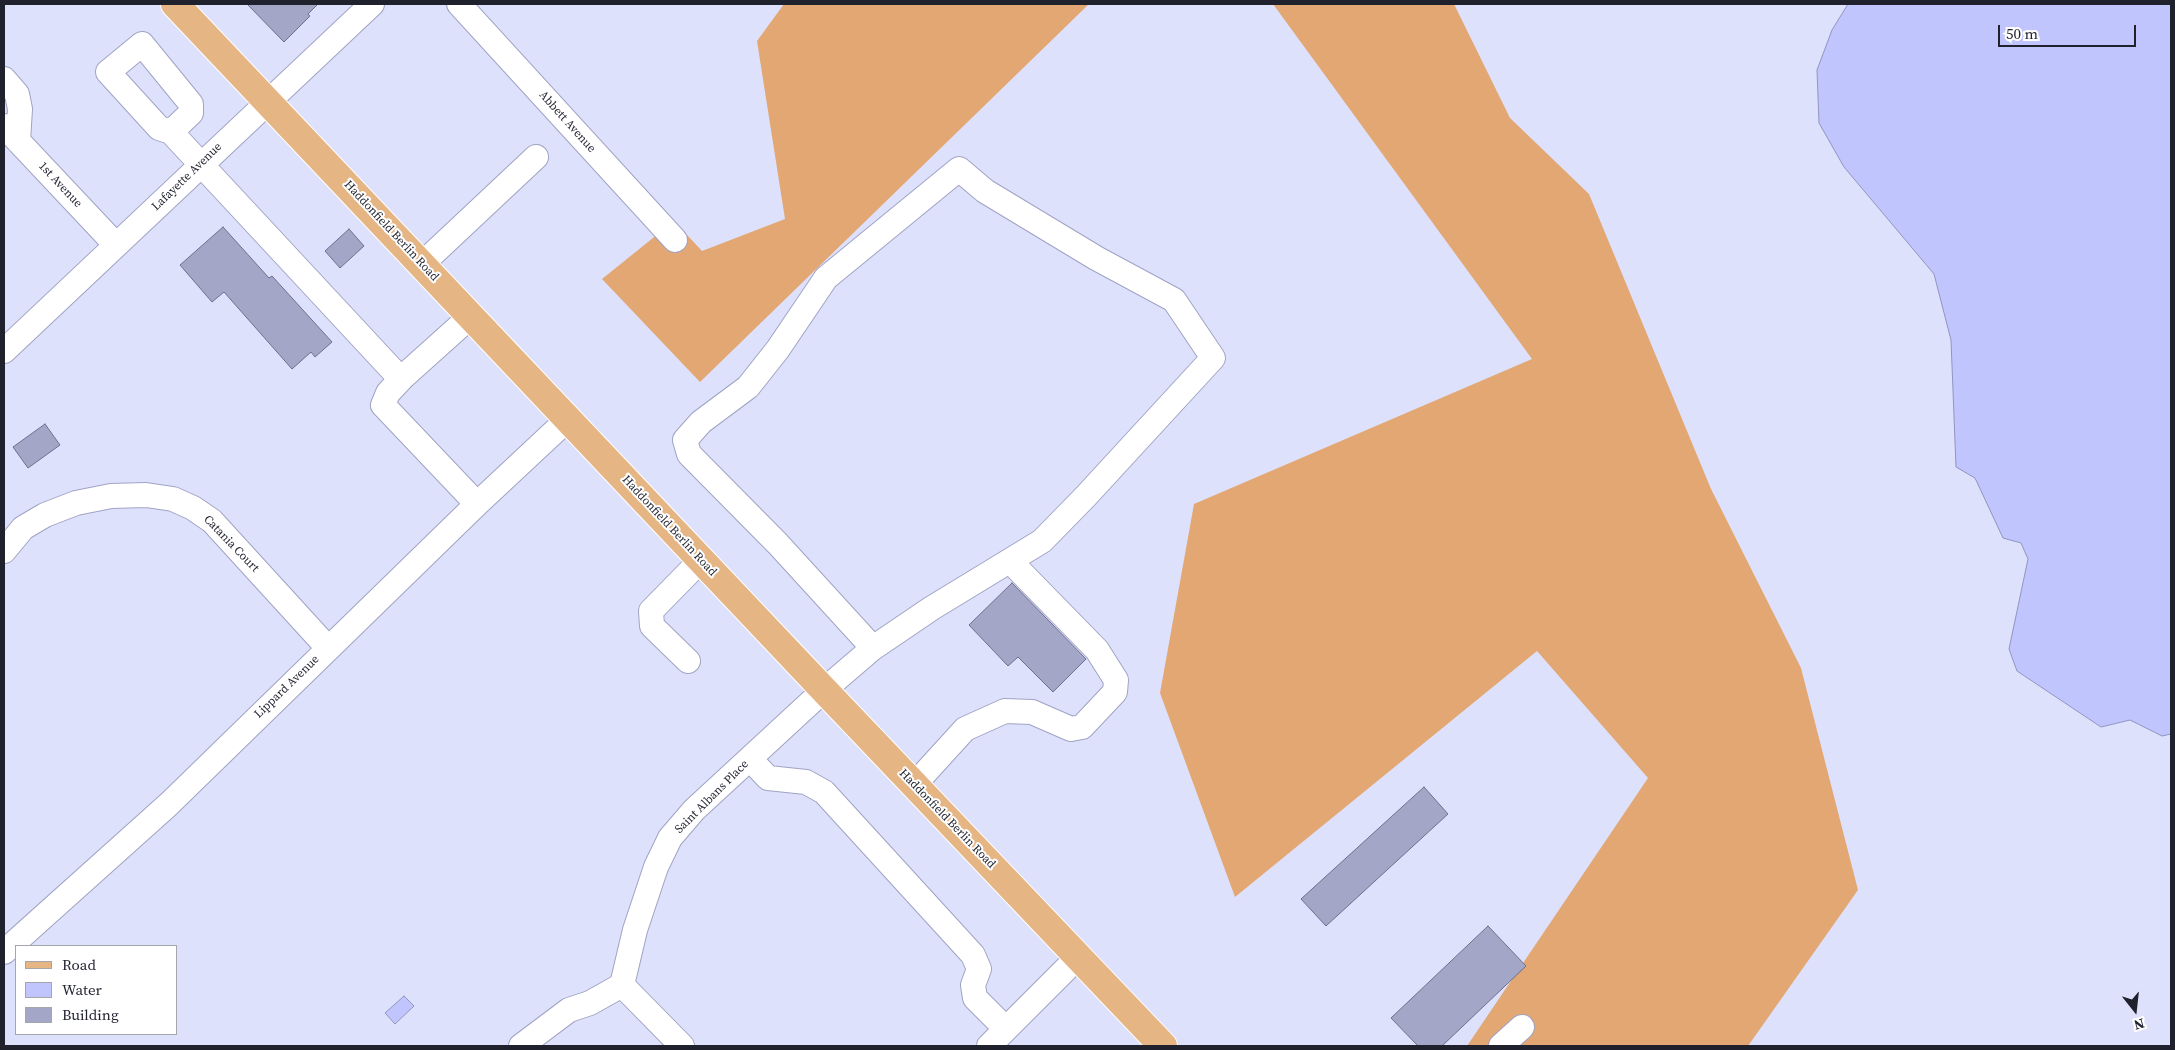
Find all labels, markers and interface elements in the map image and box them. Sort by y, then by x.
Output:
scale bar [2000,15,2138,47]
text: 50 m [2006,23,2038,44]
street label: Abbett Avenue [536,88,598,156]
street label: Lafayette Avenue [149,140,225,214]
street label: 1st Avenue [35,159,85,211]
street label: Haddonfield Berlin Road [341,178,441,284]
street label: Haddonfield Berlin Road [619,473,719,579]
street label: Catania Court [200,513,262,575]
street label: Lippard Avenue [252,652,322,722]
street label: Saint Albans Place [672,757,752,837]
street label: Haddonfield Berlin Road [896,766,998,872]
legend [15,945,178,1035]
text: Road [62,954,96,975]
text: Water [62,979,102,1000]
north arrow [2110,985,2160,1035]
text: Building [62,1004,119,1025]
text: N [2131,1013,2147,1035]

